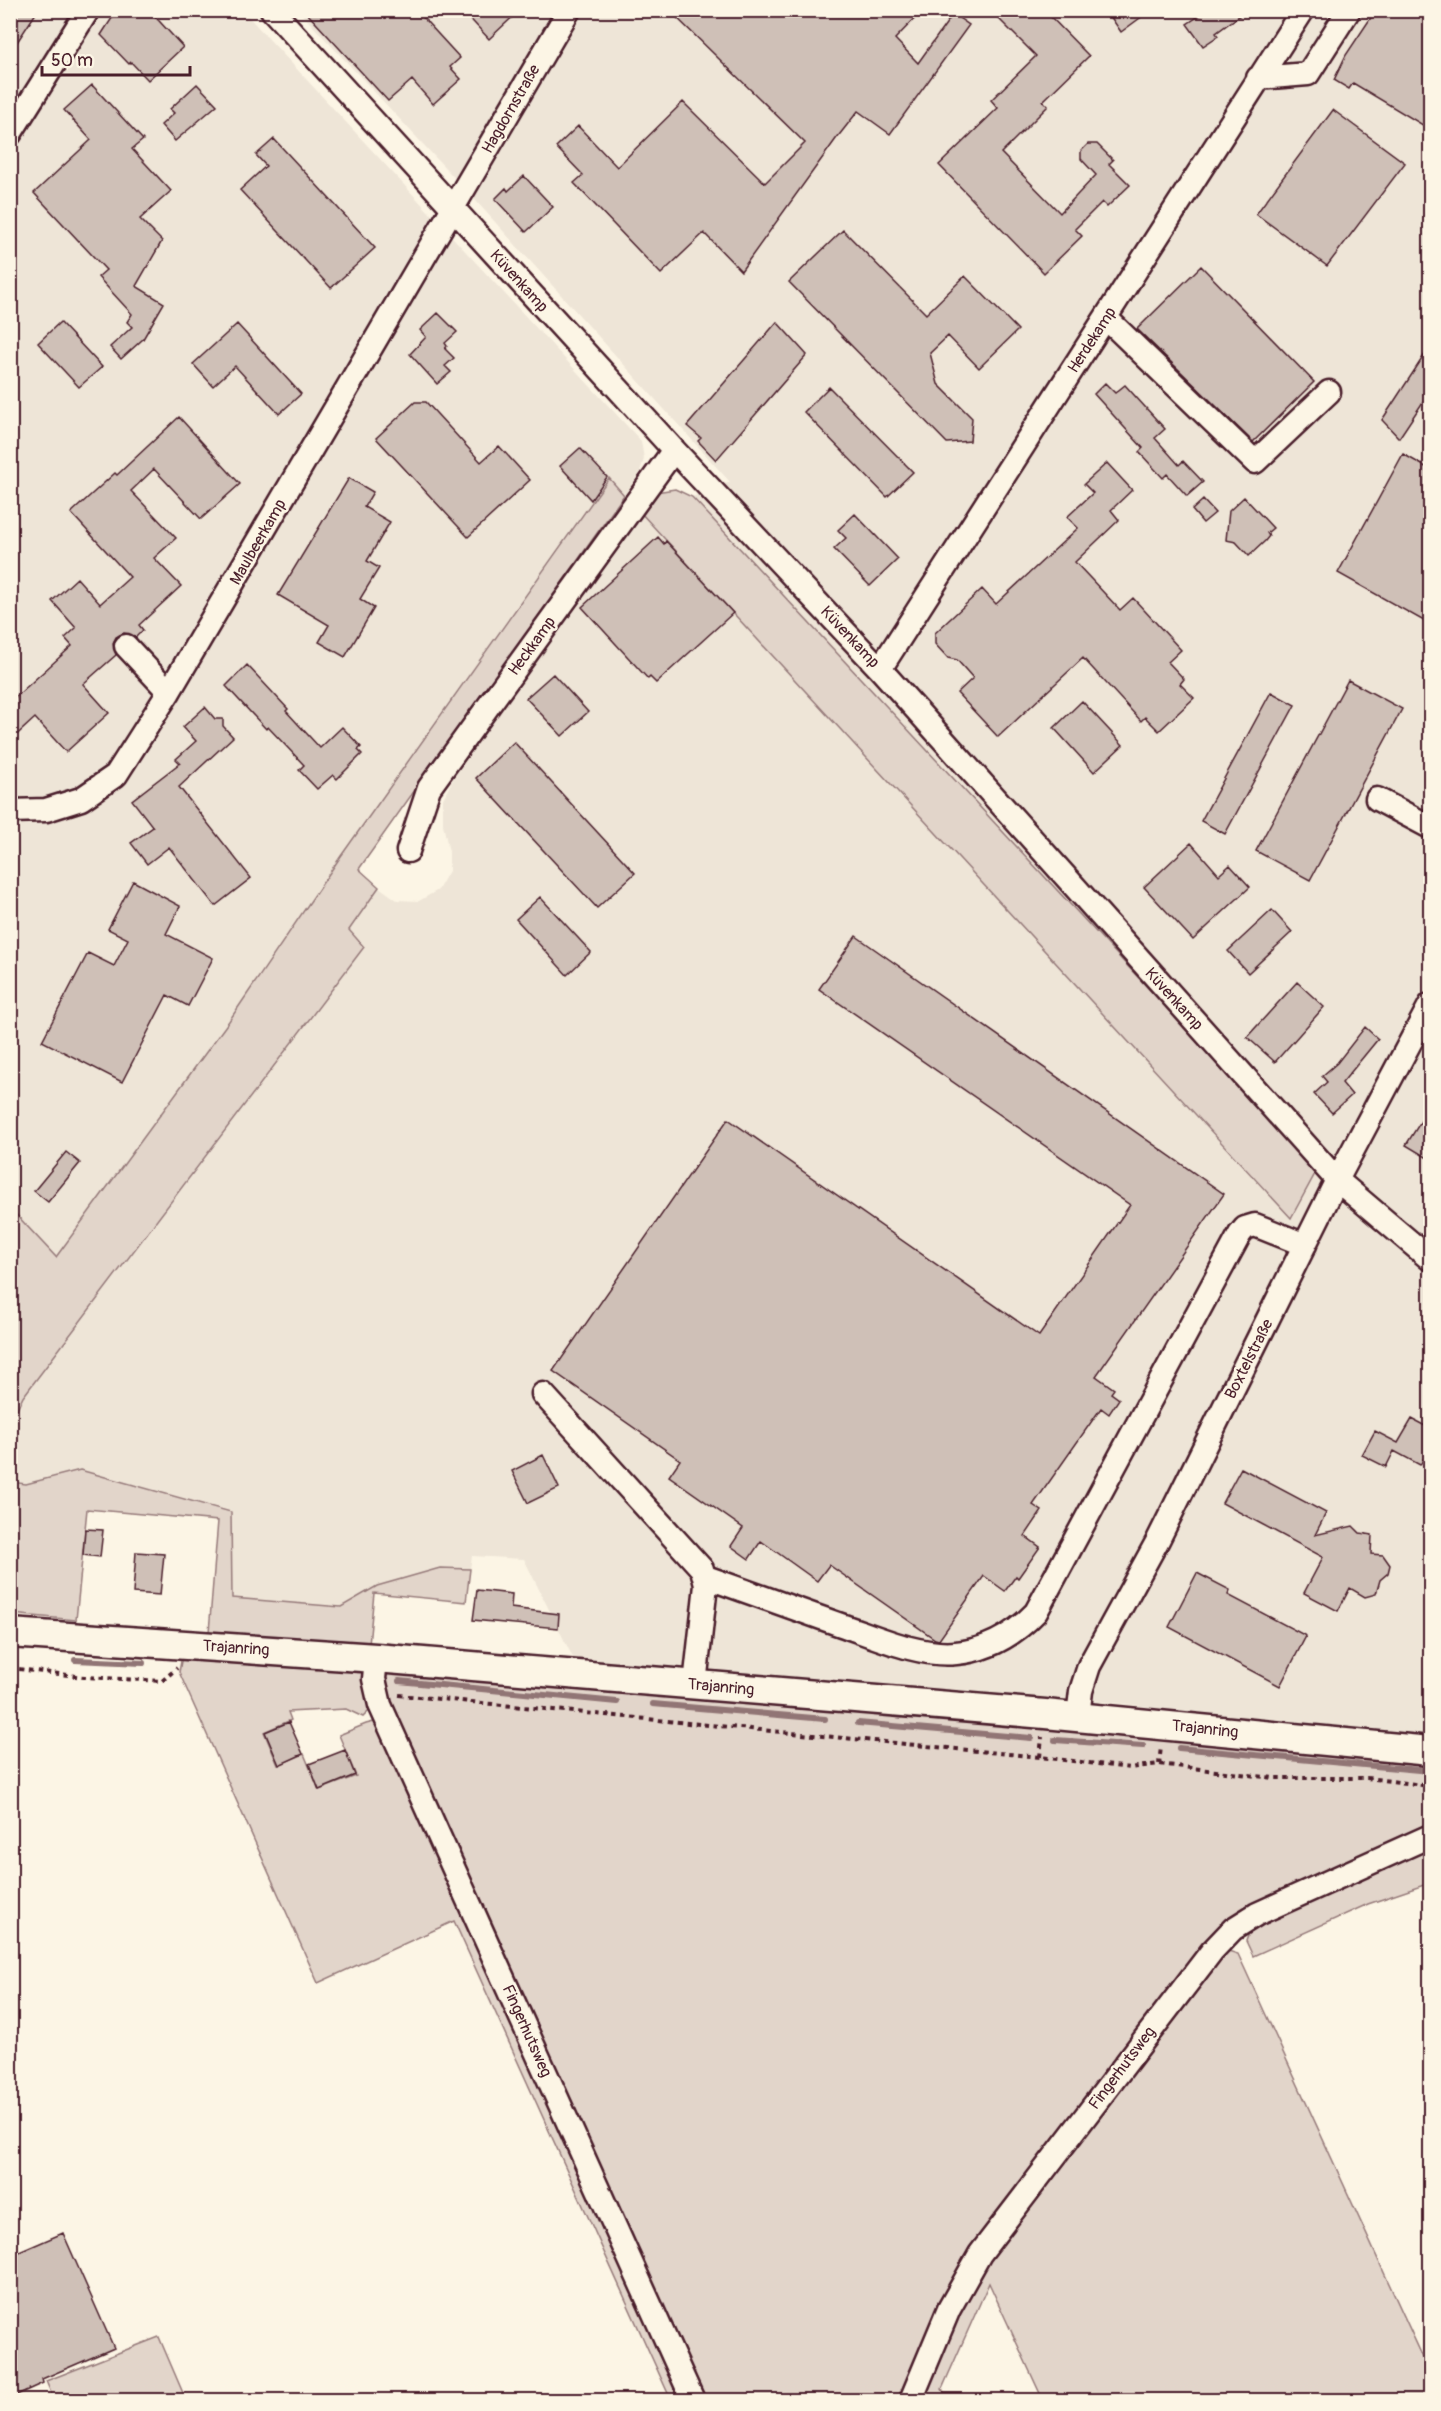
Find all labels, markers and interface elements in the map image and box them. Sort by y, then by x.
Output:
scale bar [42,39,190,77]
text: 50 m [51,49,93,72]
street label: Hagdornstraße [477,61,545,157]
street label: Küvenkamp [486,245,552,317]
street label: Herdekamp [1063,303,1121,377]
street label: Maulbeerkamp [225,496,291,588]
street label: Küvenkamp [816,602,884,672]
street label: Heckkamp [504,613,560,679]
street label: Küvenkamp [1141,963,1207,1035]
street label: Boxtelstraße [1220,1316,1278,1402]
street label: Trajanring [202,1636,270,1660]
street label: Trajanring [687,1674,755,1700]
street label: Trajanring [1171,1716,1239,1742]
street label: Fingerhutsweg [498,1982,556,2080]
street label: Fingerhutsweg [1084,2022,1160,2114]

